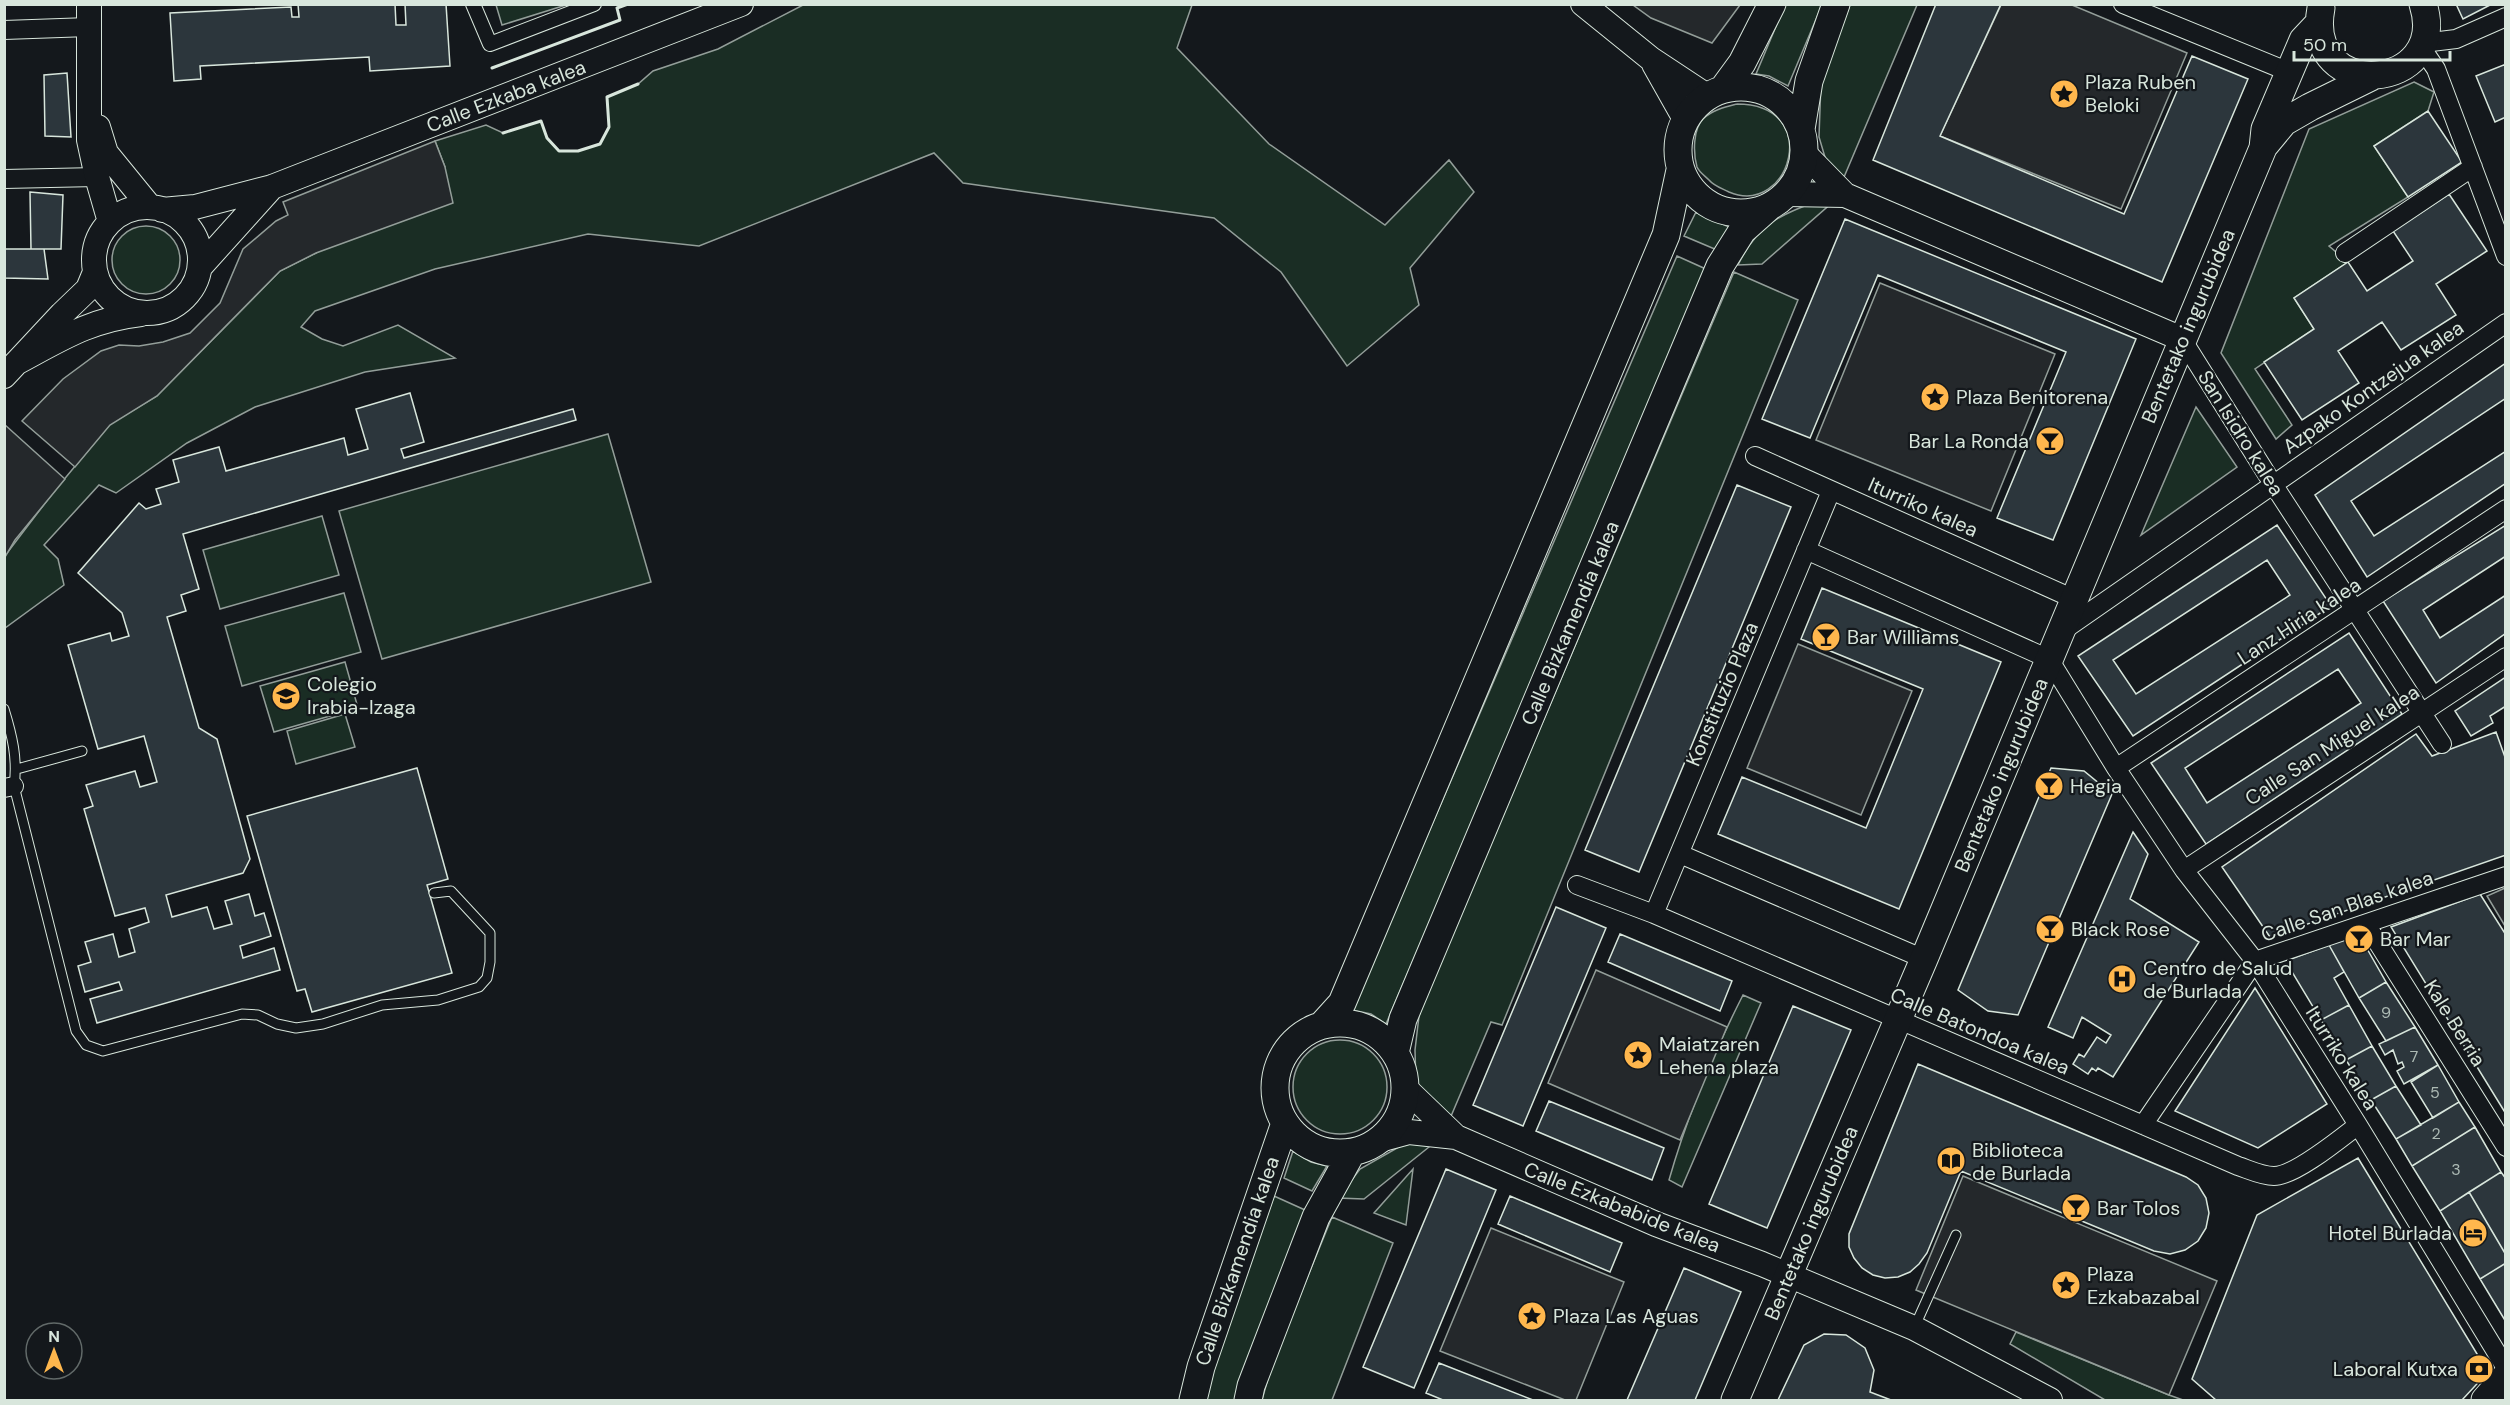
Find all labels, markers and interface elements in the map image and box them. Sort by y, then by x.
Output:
scale bar [2294,24,2450,62]
text: 50 m [2303,33,2347,57]
street label: Calle Ezkaba kalea [423,54,589,138]
place label: Plaza Ruben Beloki [2085,69,2196,118]
place icon: Plaza Ruben Beloki [2048,78,2080,110]
street label: Bentetako ingurubidea [2135,225,2241,427]
street label: Azpako Kontzejua kalea [2277,315,2469,459]
street label: San Isidro kalea [2192,365,2290,501]
place icon: Plaza Benitorena [1919,381,1951,413]
place label: Plaza Benitorena [1956,384,2108,410]
bar icon: Bar La Ronda [2034,425,2066,457]
place label: Bar La Ronda [1909,428,2029,454]
street label: Iturriko kalea [1864,471,1982,543]
street label: Calle Bizkamendia kalea [1515,517,1625,729]
street label: Lanz Hiria kalea [2232,571,2366,671]
street label: Konstituzio Plaza [1680,618,1764,770]
bar icon: Bar Williams [1810,621,1842,653]
place label: Bar Williams [1847,624,1959,650]
place label: Colegio Irabia-Izaga [307,671,416,720]
street label: Bentetako ingurubidea [1948,674,2054,876]
street label: Calle San Miguel kalea [2240,679,2424,811]
school or university icon: Colegio Irabia-Izaga [270,680,302,712]
bar icon: Hegia [2033,770,2065,802]
place label: Hegia [2070,773,2122,799]
street label: Calle San Blas kalea [2257,864,2437,948]
bar icon: Black Rose [2034,913,2066,945]
place label: Black Rose [2071,916,2170,942]
bar icon: Bar Mar [2343,923,2375,955]
place label: Bar Mar [2380,926,2451,952]
place label: Centro de Salud de Burlada [2143,955,2292,1004]
hospital icon: Centro de Salud de Burlada [2106,963,2138,995]
street label: Kale Berria [2418,975,2492,1071]
street label: Calle Batondoa kalea [1886,981,2074,1081]
street label: Iturriko kalea [2300,1001,2384,1115]
house number: 9 [2381,1002,2391,1023]
place label: Maiatzaren Lehena plaza [1659,1031,1779,1080]
place icon: Maiatzaren Lehena plaza [1622,1039,1654,1071]
house number: 7 [2410,1046,2418,1067]
house number: 5 [2430,1082,2440,1103]
street label: Bentetako ingurubidea [1758,1122,1864,1324]
house number: 2 [2431,1123,2441,1144]
place label: Biblioteca de Burlada [1972,1137,2071,1186]
library icon: Biblioteca de Burlada [1935,1145,1967,1177]
street label: Calle Bizkamendia kalea [1189,1153,1285,1369]
street label: Calle Ezkababide kalea [1520,1156,1724,1258]
house number: 3 [2451,1159,2461,1180]
bar icon: Bar Tolos [2060,1192,2092,1224]
place label: Bar Tolos [2097,1195,2180,1221]
hotel icon: Hotel Burlada [2457,1217,2489,1249]
place label: Hotel Burlada [2329,1220,2452,1246]
place label: Plaza Ezkabazabal [2087,1261,2200,1310]
place icon: Plaza Ezkabazabal [2050,1269,2082,1301]
place icon: Plaza Las Aguas [1516,1300,1548,1332]
place label: Plaza Las Aguas [1553,1303,1699,1329]
north arrow [24,1321,84,1381]
text: N [48,1326,60,1347]
bank icon: Laboral Kutxa [2463,1353,2495,1385]
place label: Laboral Kutxa [2333,1356,2458,1382]

